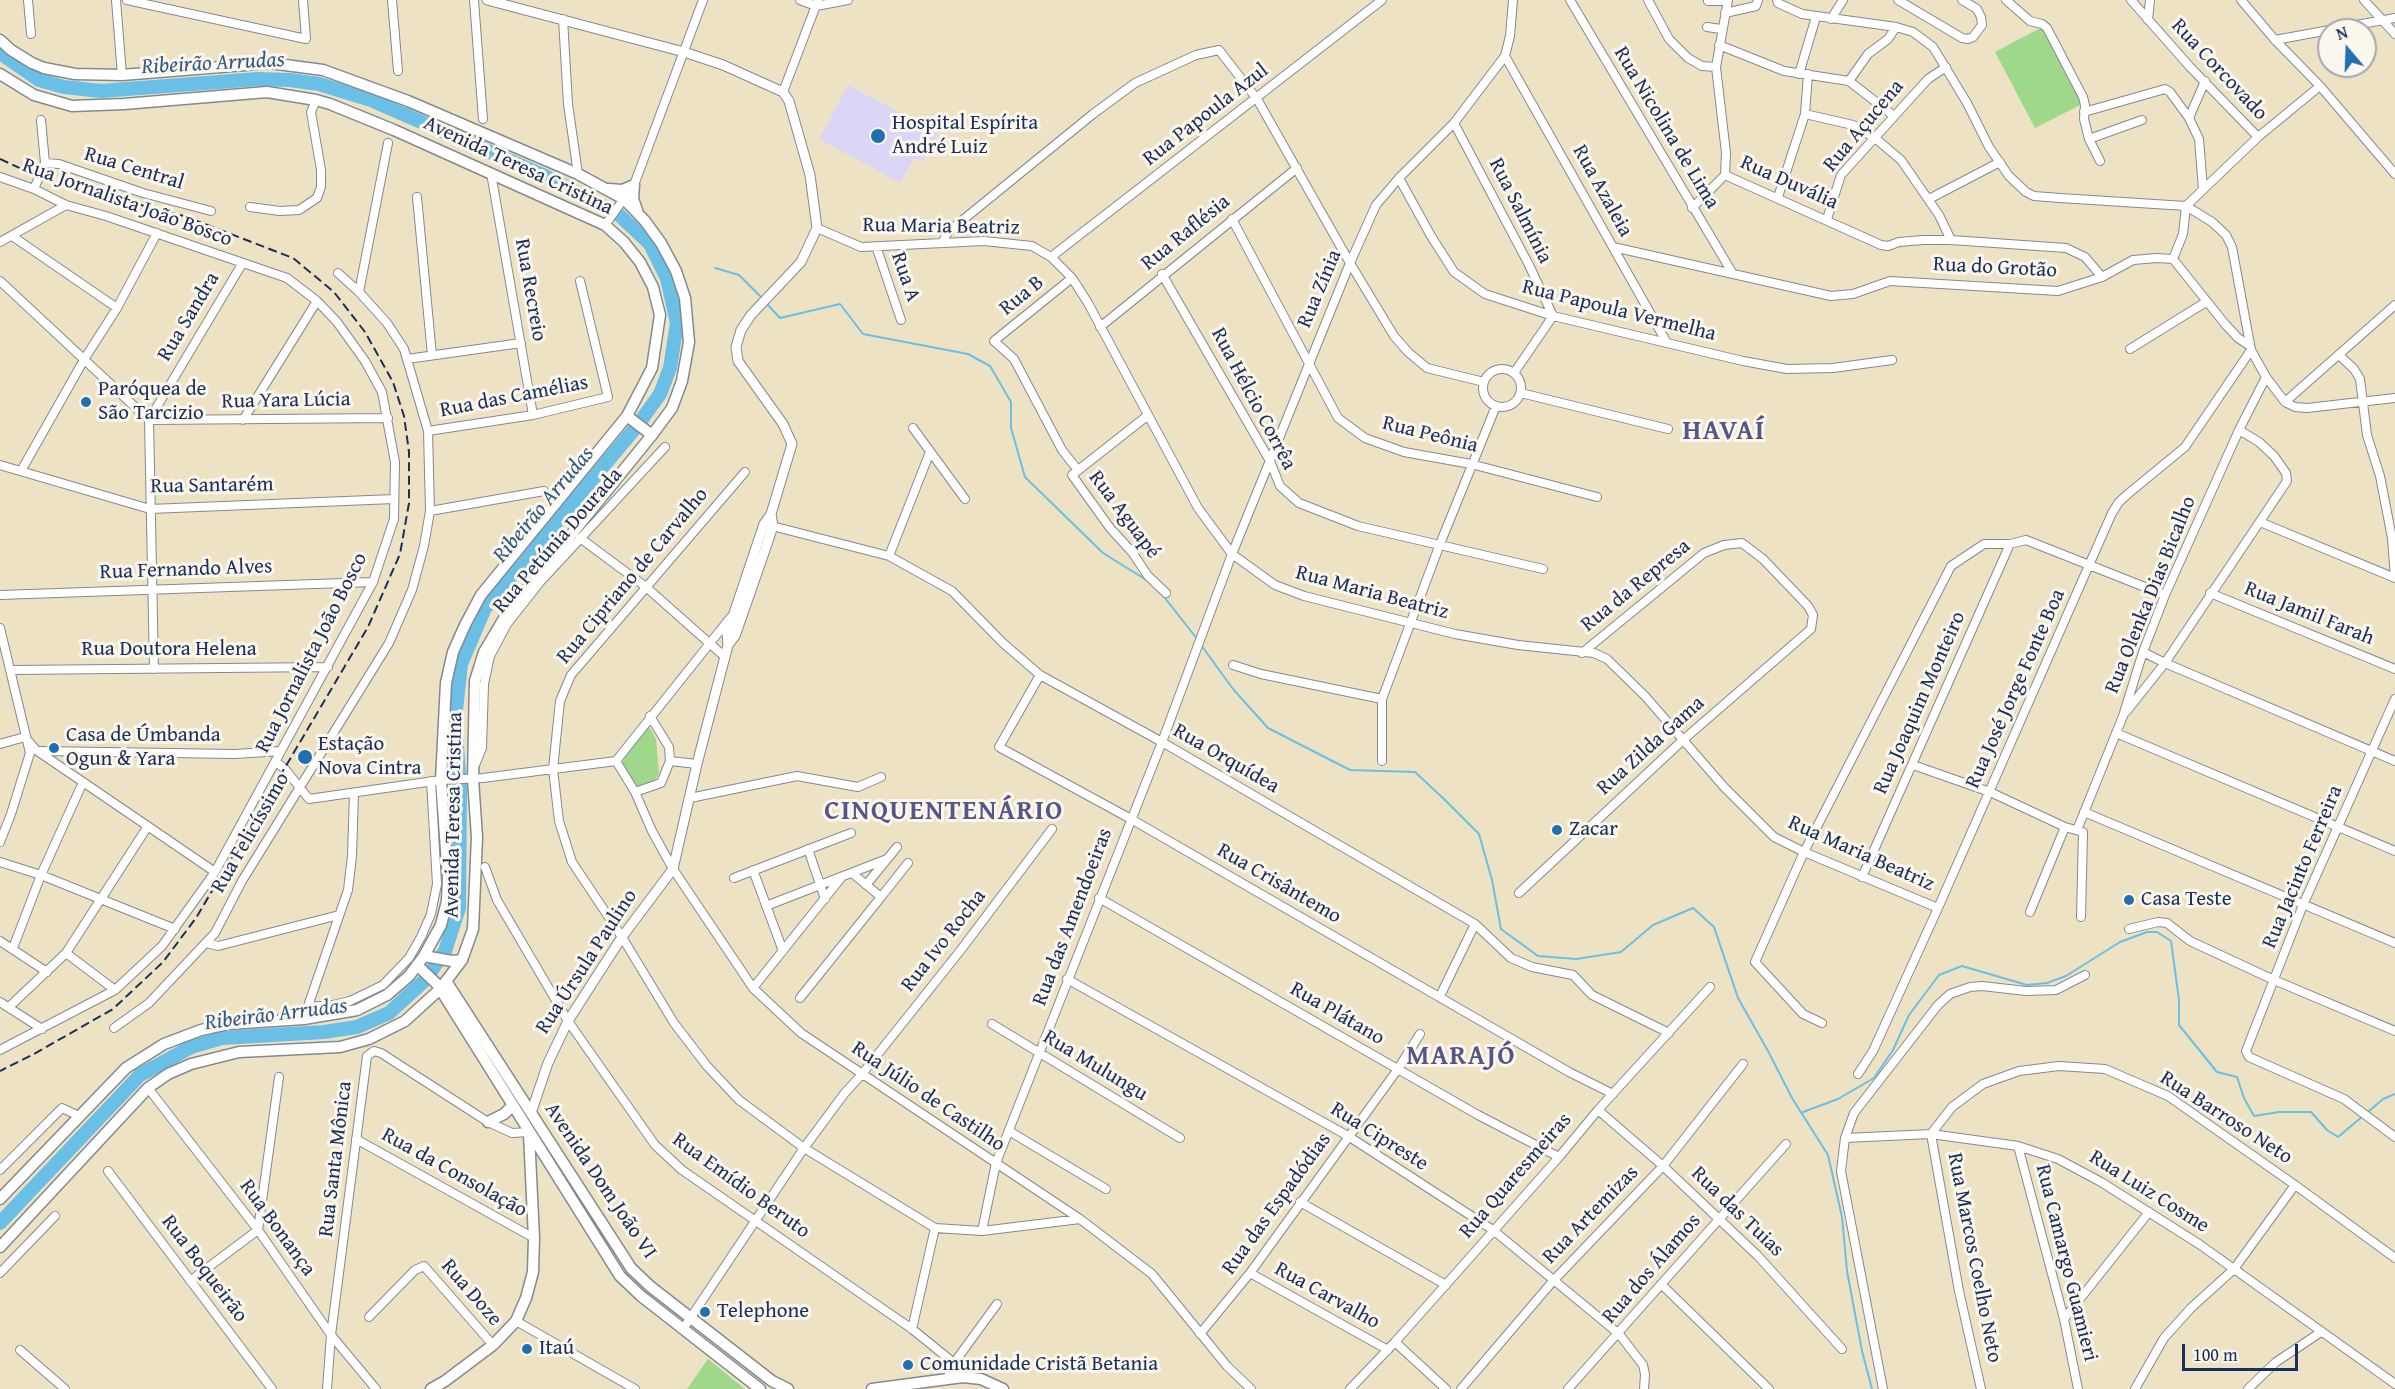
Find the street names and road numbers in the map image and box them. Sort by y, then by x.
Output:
street label: Rua Corcovado [2165,14,2273,126]
street label: Rua Nicolina de Lima [1608,42,1724,214]
street label: Rua Papoula Azul [1138,58,1274,172]
street label: Rua Açucena [1818,75,1910,177]
street label: Avenida Teresa Cristina [419,111,617,221]
street label: Rua Azaleia [1566,141,1638,241]
street label: Rua Central [81,142,187,196]
street label: Rua Duvália [1736,150,1842,216]
street label: Rua Jornalista João Bosco [19,153,235,253]
street label: Rua Salmínia [1483,154,1557,268]
street label: Rua Raflésia [1137,190,1235,276]
street label: Rua Maria Beatriz [862,213,1020,241]
street label: Rua Recreio [509,237,551,343]
street label: Rua Zínia [1292,246,1348,332]
street label: Rua A [885,249,925,305]
street label: Rua do Grotão [1932,252,2058,284]
street label: Rua Sandra [153,268,225,366]
street label: Rua B [995,271,1049,321]
street label: Rua Papoula Vermelha [1520,275,1718,347]
street label: Rua Hélcio Corrêa [1205,324,1301,474]
street label: Rua das Camélias [438,370,590,424]
street label: Rua Yara Lúcia [221,387,351,415]
street label: Rua Peônia [1380,411,1480,459]
street label: Rua Petúnia Dourada [488,463,628,619]
street label: Rua Aguapé [1083,466,1165,564]
street label: Rua Santarém [150,472,274,500]
street label: Rua Cipriano de Carvalho [552,483,714,669]
street label: Rua Olenka Dias Bicalho [2100,493,2202,697]
street label: Rua da Represa [1576,534,1696,638]
street label: Rua Jornalista João Bosco [251,549,373,757]
street label: Rua Fernando Alves [99,554,273,586]
street label: Rua Maria Beatriz [1293,561,1451,625]
street label: Rua Jamil Farah [2240,577,2378,651]
street label: Rua José Jorge Fonte Boa [1961,585,2071,793]
street label: Rua Joaquim Monteiro [1868,608,1972,798]
street label: Rua Doutora Helena [81,637,257,663]
street label: Rua Zilda Gama [1592,691,1710,801]
street label: Avenida Teresa Cristina [440,712,468,918]
street label: Rua Orquídea [1168,718,1284,800]
street label: Rua Felicíssimo [206,768,296,898]
street label: Rua Jacinto Ferreira [2257,782,2349,952]
street label: Rua Maria Beatriz [1784,811,1938,897]
street label: Rua das Amendoeiras [1028,825,1118,1009]
street label: Rua Crisântemo [1212,838,1346,930]
street label: Rua Úrsula Paulino [531,885,643,1039]
street label: Rua Ivo Rocha [896,885,992,997]
street label: Rua Plátano [1285,977,1389,1051]
street label: Rua Mulungu [1038,1025,1152,1107]
street label: Rua Júlio de Castilho [846,1036,1010,1158]
street label: Rua Barroso Neto [2155,1066,2297,1170]
street label: Rua Santa Mônica [314,1080,358,1238]
street label: Rua Cipreste [1325,1097,1433,1177]
street label: Avenida Dom João VI [538,1098,662,1264]
street label: Rua Quaresmeiras [1455,1108,1577,1244]
street label: Rua da Consolação [377,1123,531,1223]
street label: Rua Emídio Beruto [667,1128,815,1244]
street label: Rua das Espadódias [1217,1128,1337,1280]
street label: Rua Luiz Cosme [2084,1145,2214,1239]
street label: Rua Marcos Coelho Neto [1941,1151,2007,1365]
street label: Rua Artemizas [1538,1161,1644,1269]
street label: Rua das Tuias [1685,1161,1789,1263]
street label: Rua Camargo Guamieri [2029,1162,2103,1364]
street label: Rua Bonança [233,1175,321,1281]
street label: Rua dos Álamos [1597,1209,1707,1329]
street label: Rua Boqueirão [155,1210,253,1328]
street label: Rua Doze [435,1254,507,1332]
street label: Rua Carvalho [1270,1257,1384,1335]

